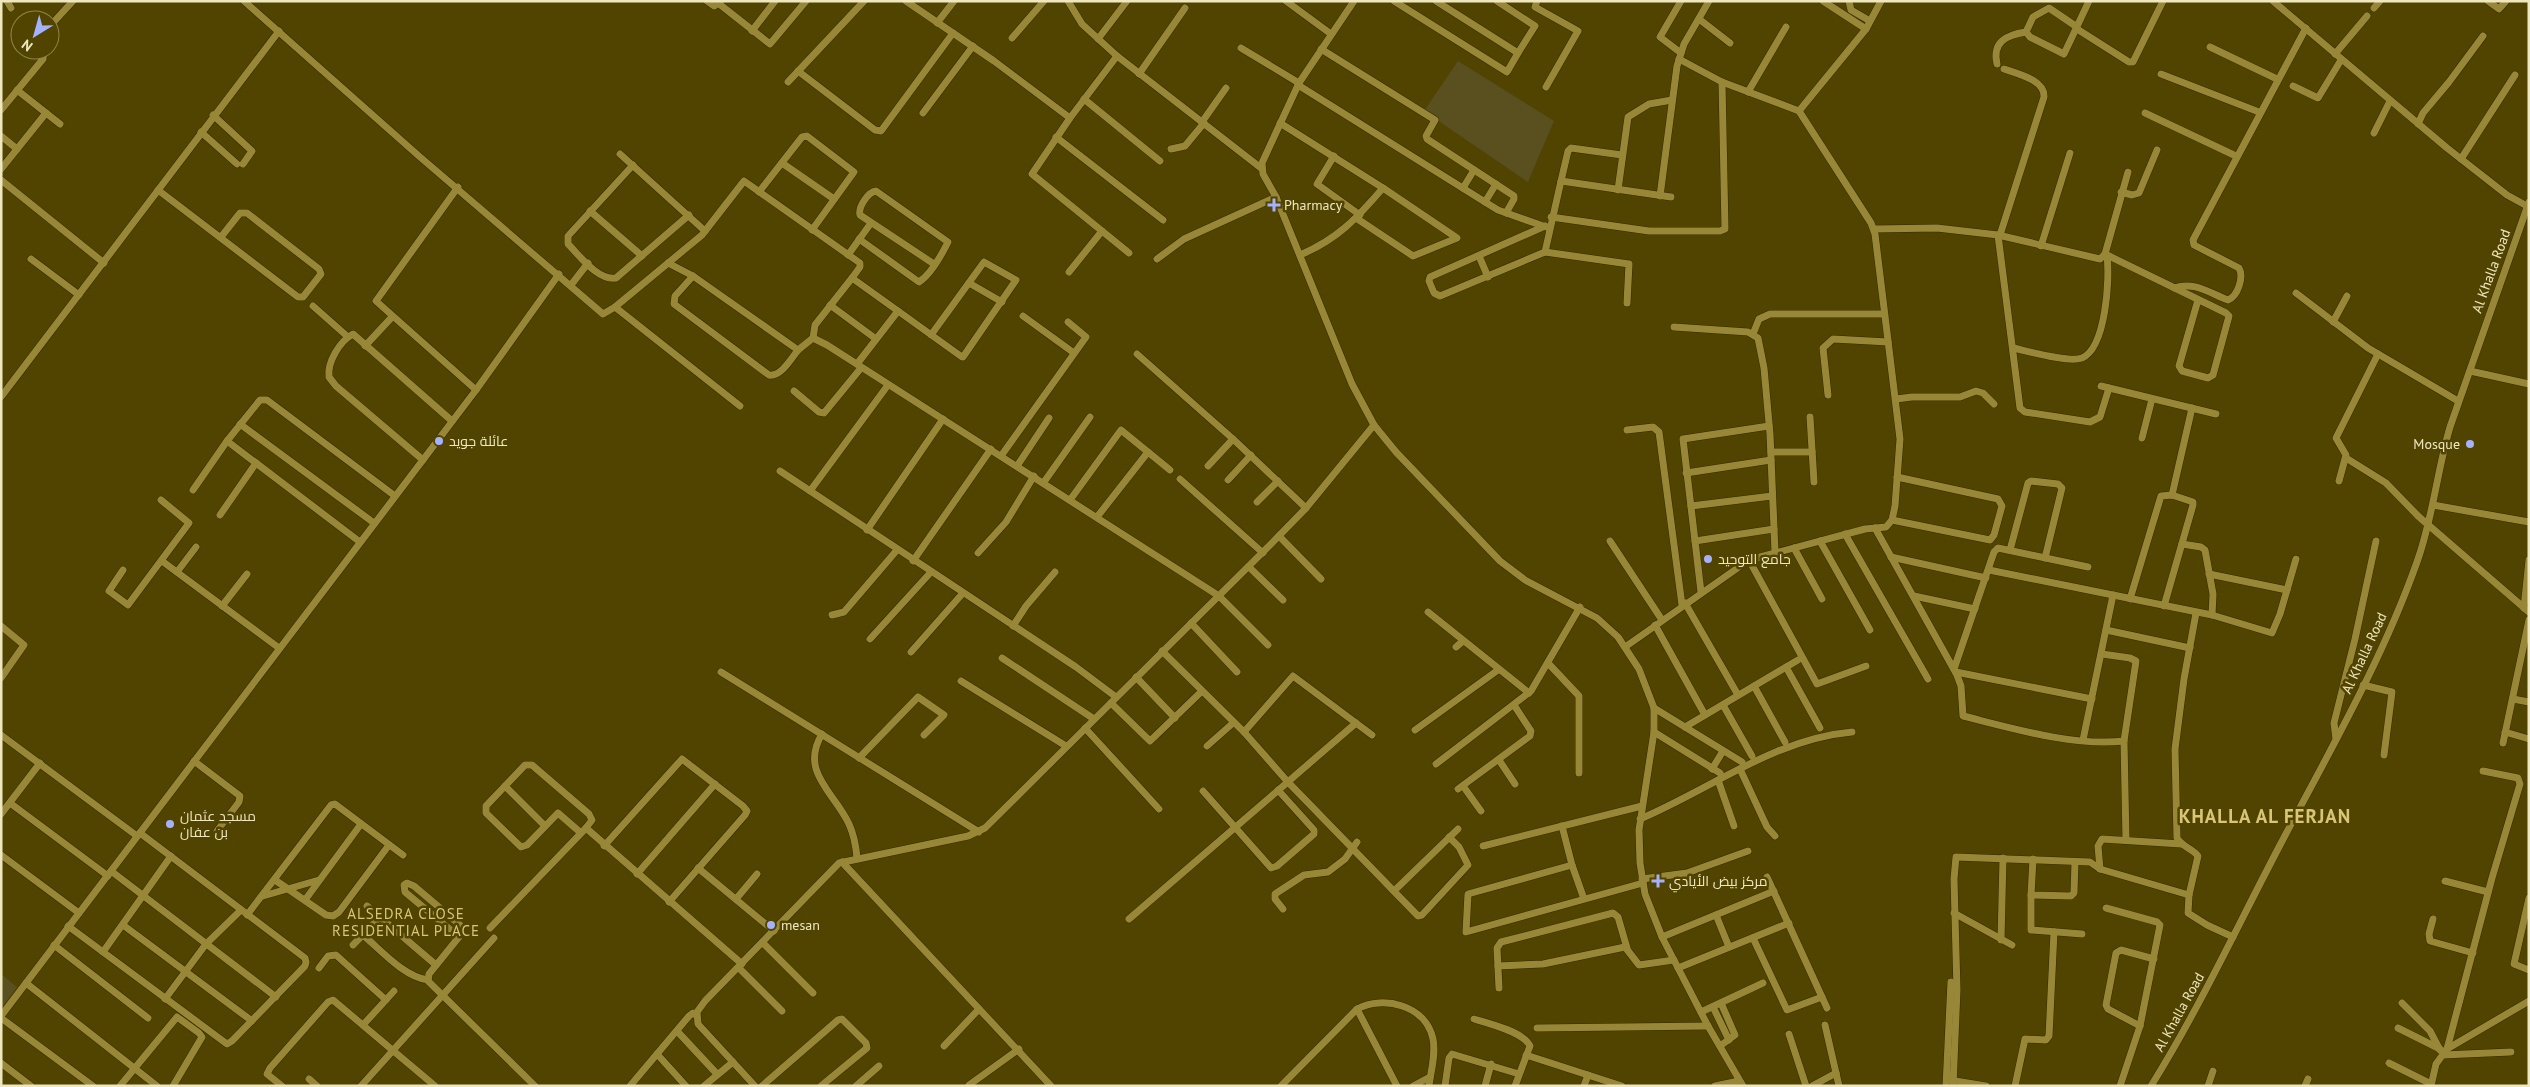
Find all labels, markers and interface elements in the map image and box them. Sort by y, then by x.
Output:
north arrow [10,10,60,60]
text: N [18,35,36,55]
place label: Pharmacy [1284,196,1343,214]
marker: Pharmacy [1268,199,1280,211]
street label: Al Khalla Road [2468,227,2514,315]
place label: عائلة جويد [449,432,508,450]
marker: عائلة جويد [433,435,445,447]
place label: Mosque [2413,435,2460,453]
marker: Mosque [2464,438,2476,450]
place label: جامع التوحيد [1718,550,1791,568]
marker: جامع التوحيد [1702,553,1714,565]
street label: Al Khalla Road [2337,609,2391,697]
district label: KHALLA AL FERJAN [2179,804,2351,828]
place label: مسجد عثمان بن عفان [180,807,256,841]
marker: مسجد عثمان بن عفان [164,818,176,830]
place label: مركز بيض الأيادي [1669,872,1768,893]
marker: مركز بيض الأيادي [1651,874,1665,888]
district label: ALSEDRA CLOSE RESIDENTIAL PLACE [332,904,480,940]
place label: mesan [781,916,820,934]
marker: mesan [765,919,777,931]
street label: Al Khalla Road [2150,969,2208,1055]

